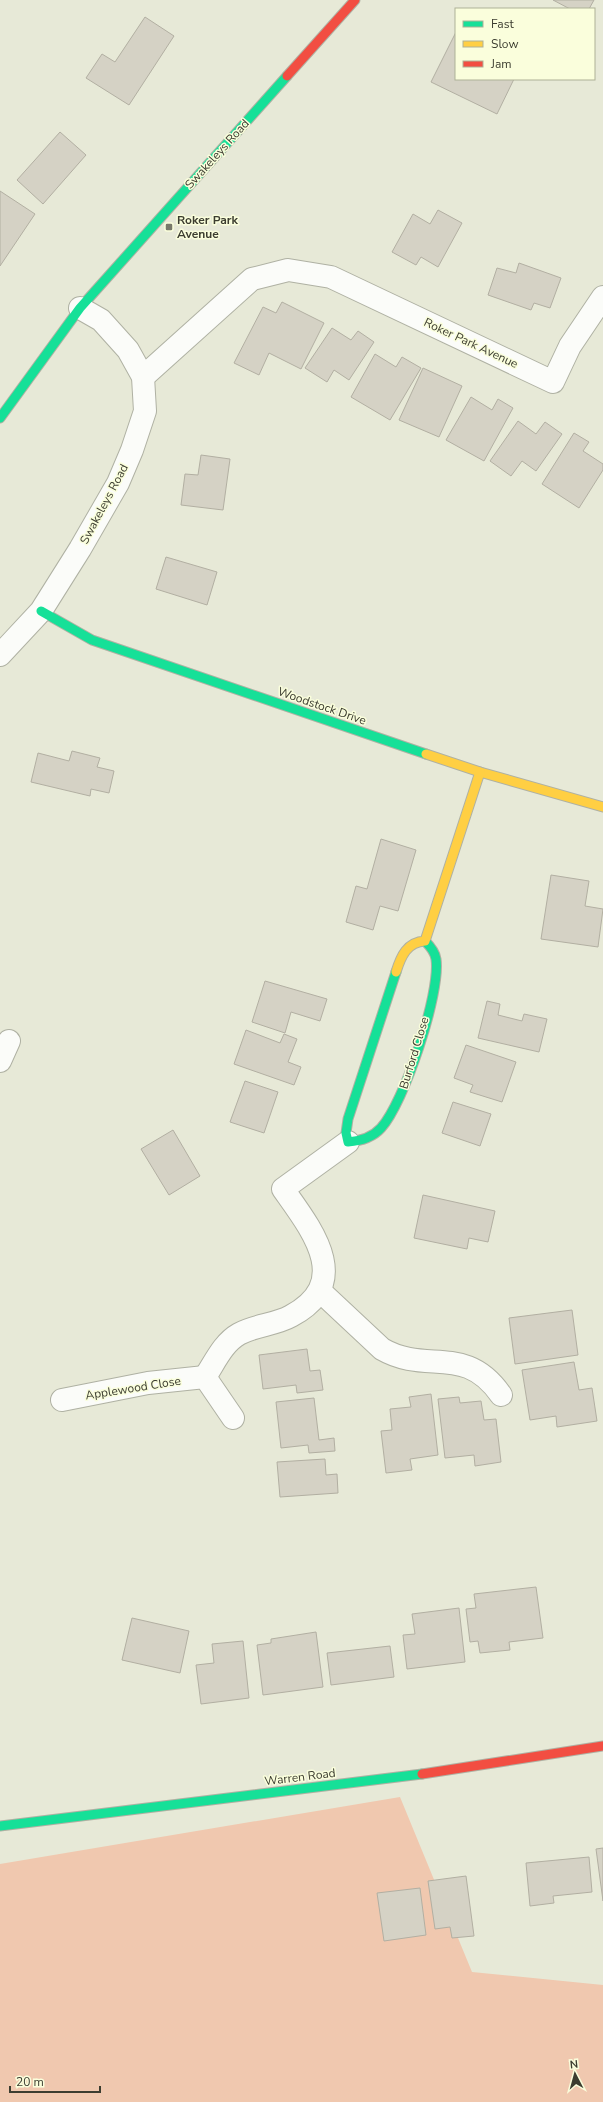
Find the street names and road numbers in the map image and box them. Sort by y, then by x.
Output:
street label: Swakeleys Road [181,116,253,192]
street label: Roker Park Avenue [421,314,521,372]
street label: Swakeleys Road [76,461,132,547]
street label: Woodstock Drive [276,683,368,729]
street label: Burford Close [395,1015,433,1091]
street label: Applewood Close [84,1373,182,1403]
street label: Warren Road [263,1765,337,1789]

